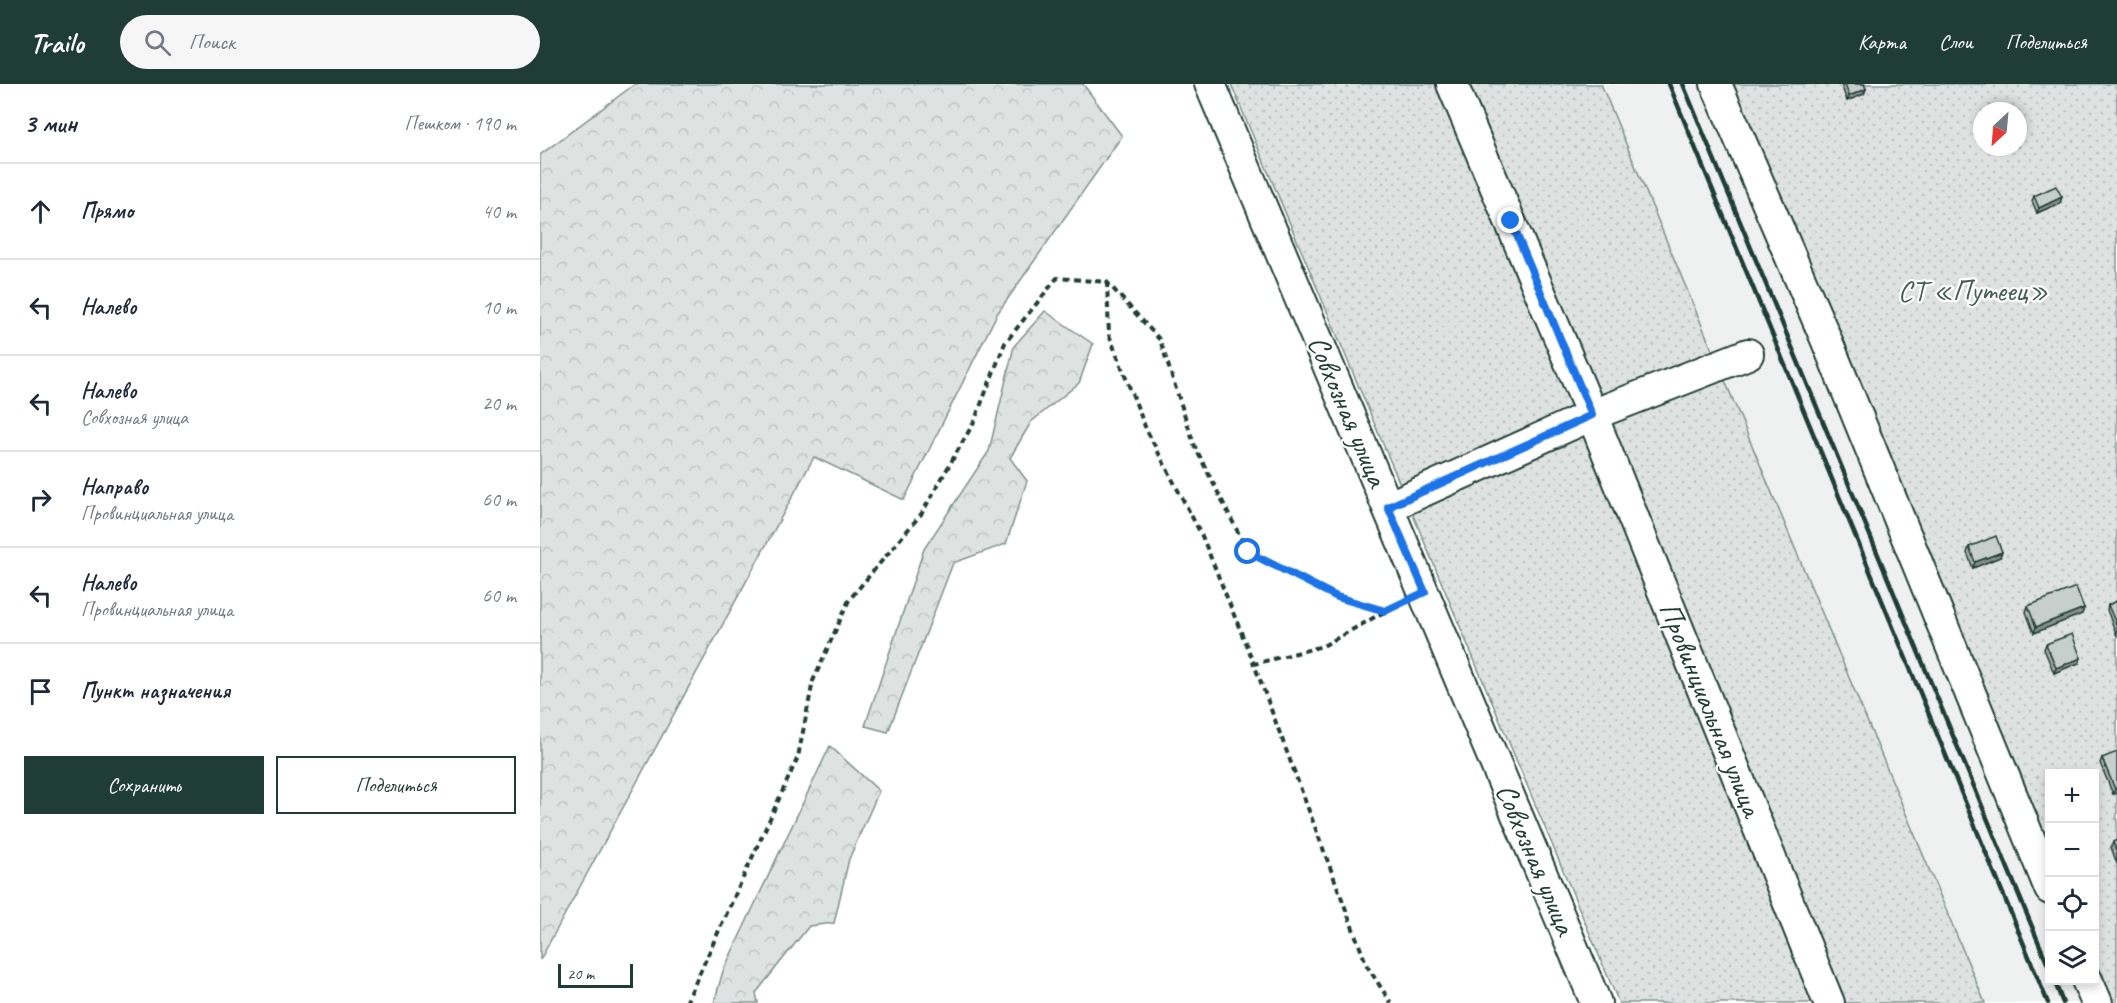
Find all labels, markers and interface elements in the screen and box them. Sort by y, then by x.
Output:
search box [120,15,540,69]
text: Trailo [30,25,84,60]
icon: search [141,26,174,59]
text: Поиск [189,28,235,56]
text: Карта [1858,29,1906,55]
text: Слои [1939,29,1973,55]
text: Поделиться [2006,29,2087,55]
north arrow [1973,102,2027,156]
text: 3 мин [24,107,77,140]
text: Пешком · 190 m [404,111,516,136]
icon: ahead [24,195,57,228]
text: Прямо [81,197,133,225]
text: 40 m [482,199,516,224]
route end [1497,207,1523,233]
park label: СТ «Путеец» [1898,271,2048,309]
icon: left [24,291,57,324]
text: Налево [81,293,137,321]
text: 10 m [482,295,516,320]
street label: Совхозная улица [1299,330,1398,494]
text: Налево [81,377,137,405]
icon: left [24,387,57,420]
text: 20 m [482,391,516,416]
text: Совхозная улица [81,405,188,430]
text: Направо [81,473,148,501]
icon: right [24,483,57,516]
text: 60 m [482,487,516,512]
text: Провинциальная улица [81,501,233,526]
route start [1234,538,1260,564]
text: Налево [81,569,137,597]
icon: left [24,579,57,612]
text: 60 m [482,583,516,608]
street label: Провинциальная улица [1651,596,1772,824]
text: Провинциальная улица [81,597,233,622]
icon: arrive [24,675,57,708]
text: Пункт назначения [81,677,230,705]
button: Сохранить [24,756,264,814]
button: Поделиться [276,756,516,814]
map controls [2045,769,2099,985]
button: + [2045,769,2099,823]
street label: Совхозная улица [1487,778,1586,942]
button: − [2045,823,2099,877]
button: locate [2045,877,2099,931]
button: layers [2045,931,2099,985]
scale bar [558,961,633,988]
text: 20 m [567,964,594,984]

